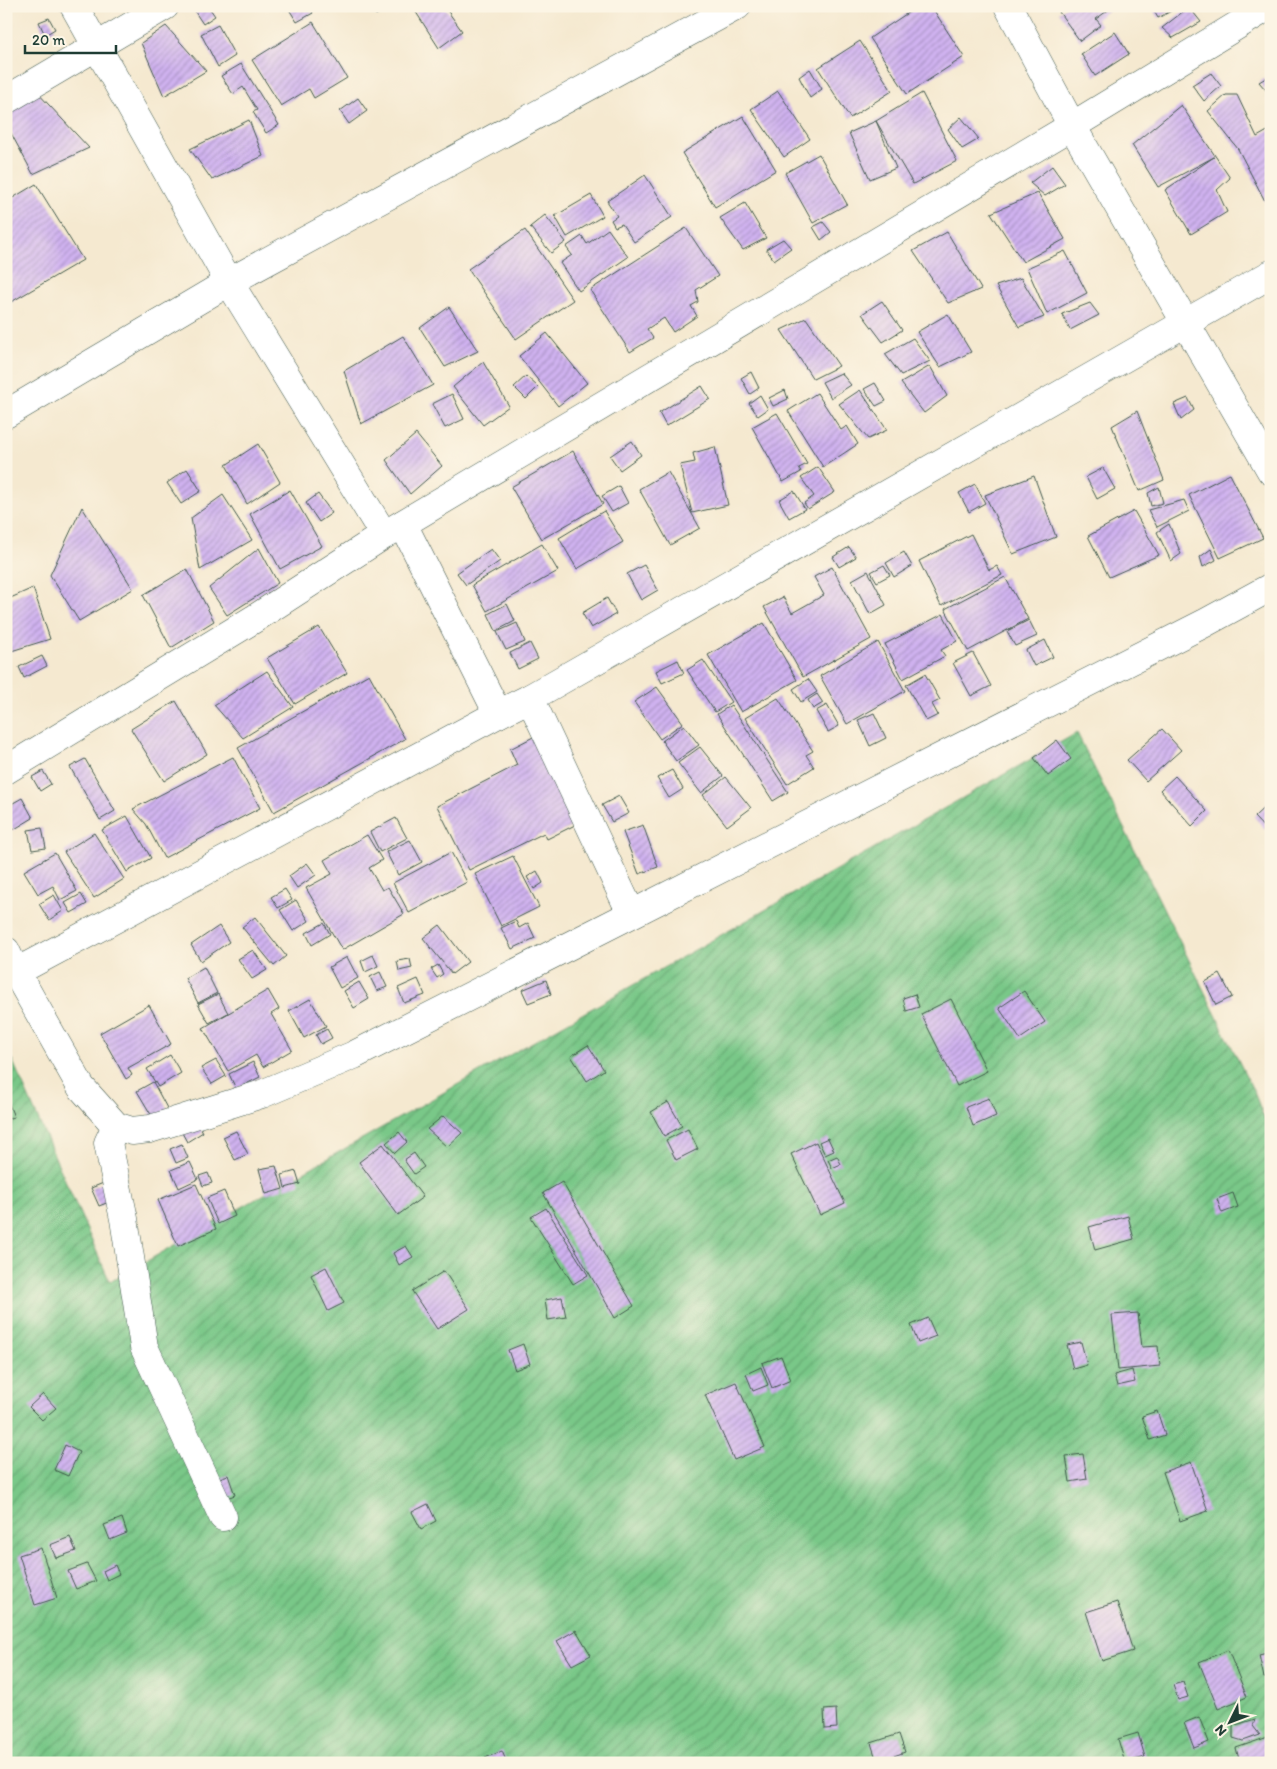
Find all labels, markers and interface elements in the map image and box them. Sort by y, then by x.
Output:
scale bar [25,22,116,54]
text: 20 m [32,31,66,49]
north arrow [1204,1696,1254,1746]
text: N [1211,1721,1230,1740]

